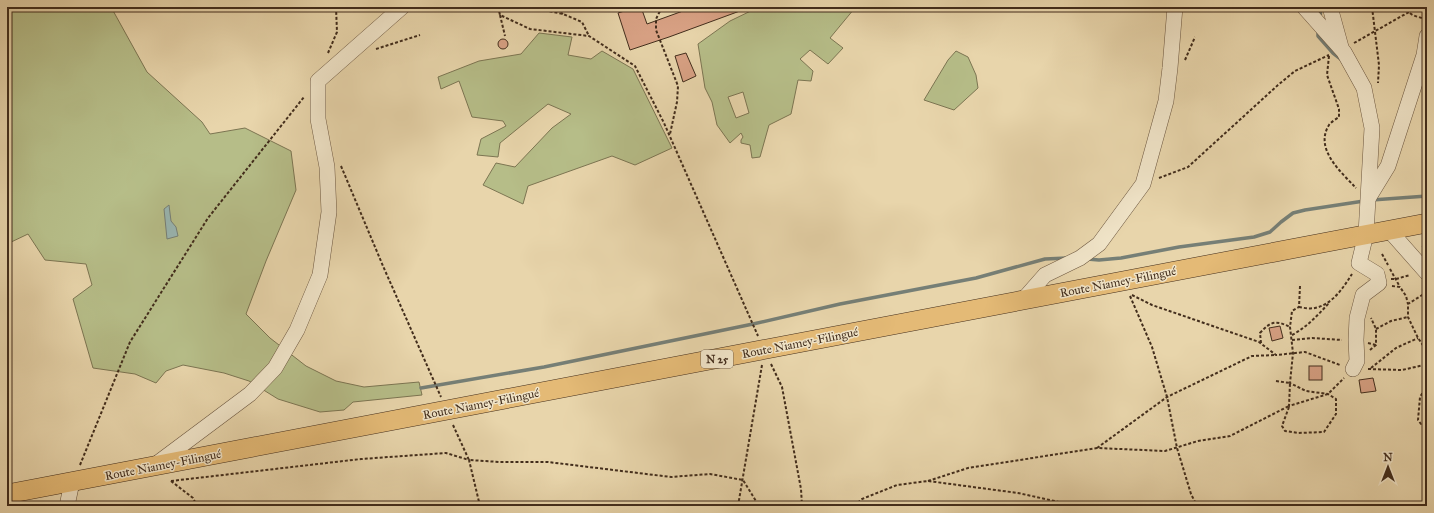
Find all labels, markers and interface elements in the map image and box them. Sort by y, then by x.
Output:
street label: Route Niamey-Filingué [1059,264,1177,301]
street label: Route Niamey-Filingué [741,325,859,362]
road number: N 25 [701,350,733,368]
street label: Route Niamey-Filingué [422,386,540,423]
street label: Route Niamey-Filingué [104,447,222,484]
north arrow [1368,447,1408,487]
text: N [1383,451,1393,464]

